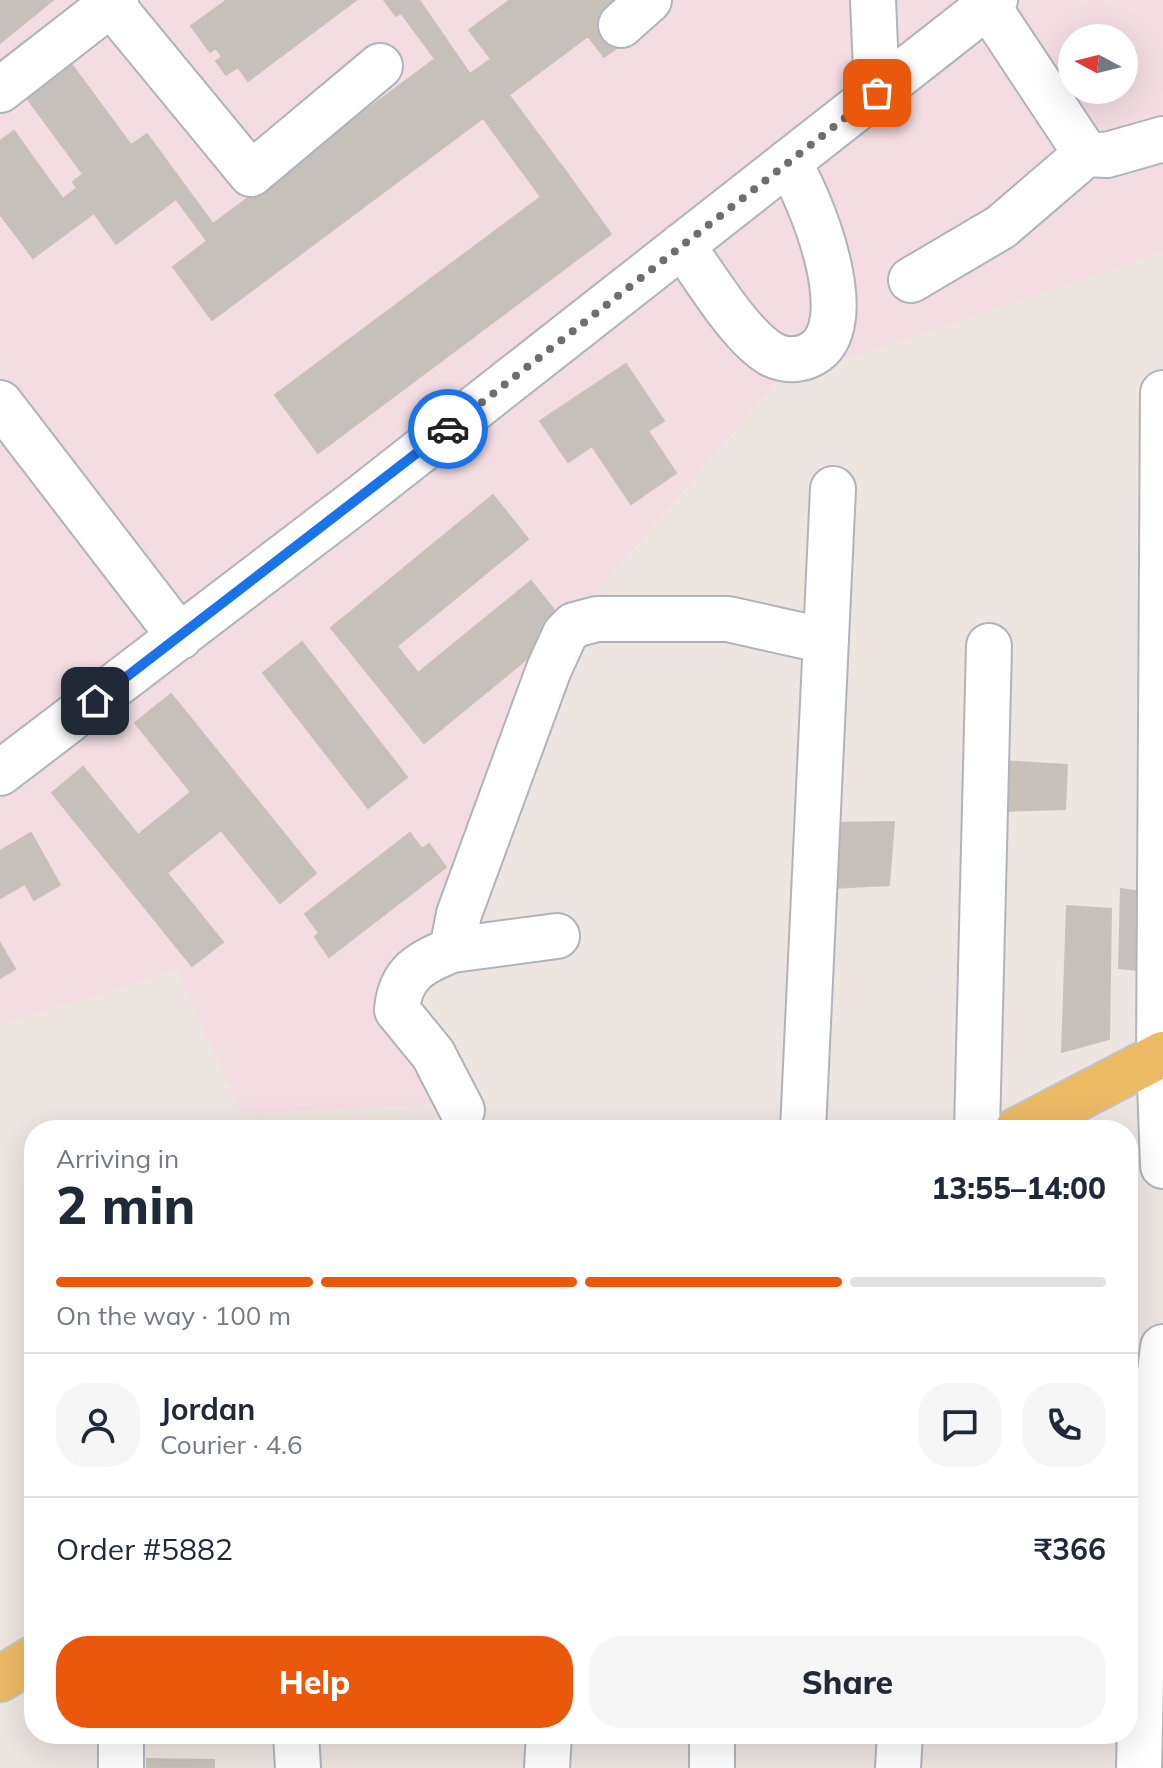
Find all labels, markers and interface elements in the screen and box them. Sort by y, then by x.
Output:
north arrow [1058,24,1138,104]
map controls [1058,24,1138,104]
pin [843,59,911,127]
icon: bag [855,71,899,115]
courier [408,389,488,469]
icon: car [426,407,470,451]
pin [61,667,129,735]
icon: home [73,679,117,723]
text: Arriving in [56,1142,179,1175]
text: 13:55–14:00 [931,1169,1106,1207]
text: 2 min [56,1172,195,1237]
text: On the way · 100 m [56,1299,291,1332]
button: person [56,1383,140,1467]
button: chat [918,1383,1002,1467]
button: phone [1022,1383,1106,1467]
text: Jordan [160,1390,255,1428]
text: Courier · 4.6 [160,1428,303,1461]
text: Order #5882 [56,1530,233,1568]
text: ₹366 [1034,1530,1106,1568]
button: Help [56,1636,573,1728]
button: Share [589,1636,1106,1728]

